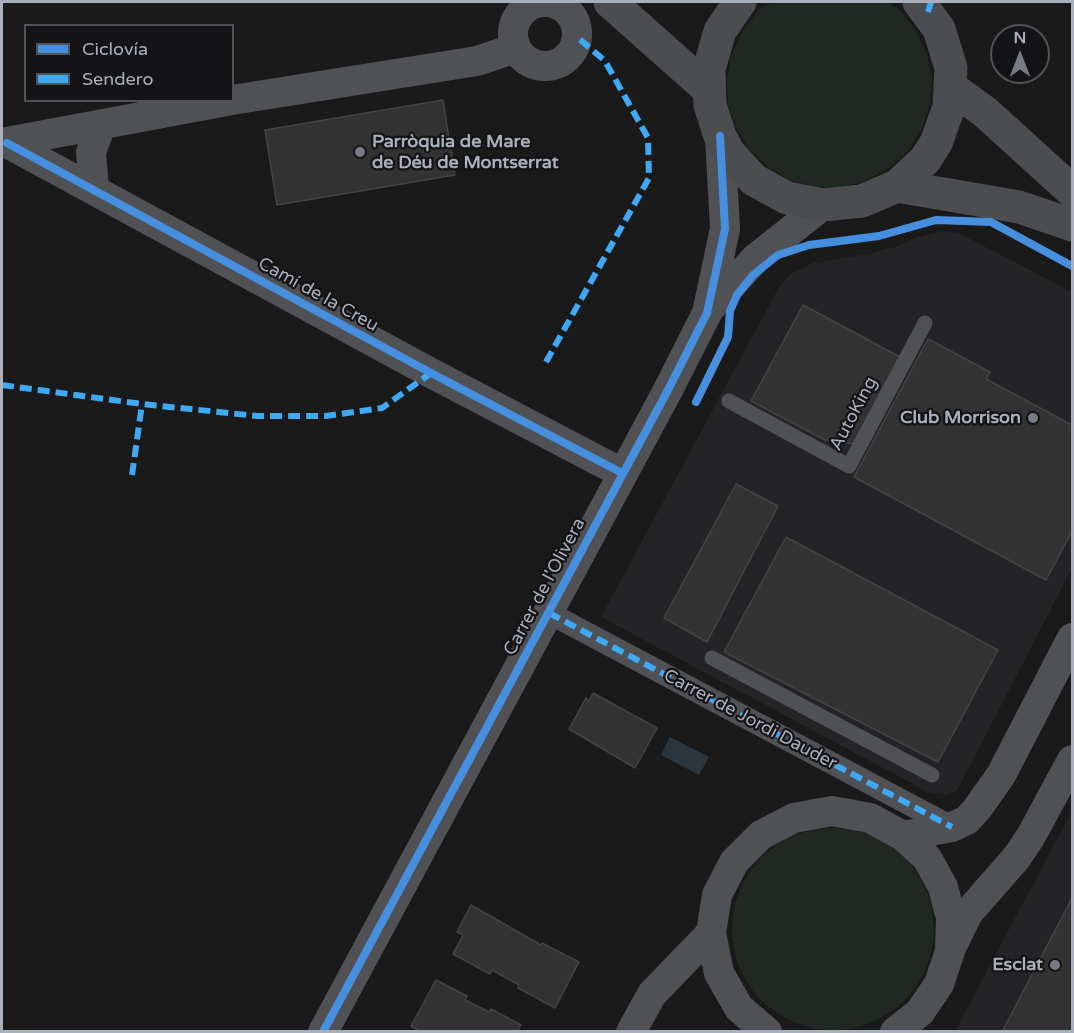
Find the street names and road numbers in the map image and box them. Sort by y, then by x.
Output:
street label: Camí de la Creu [254,253,382,337]
street label: AutoKing [826,373,882,455]
street label: Carrer de l'Olivera [500,515,590,659]
street label: Carrer de Jordi Dauder [660,665,840,775]

